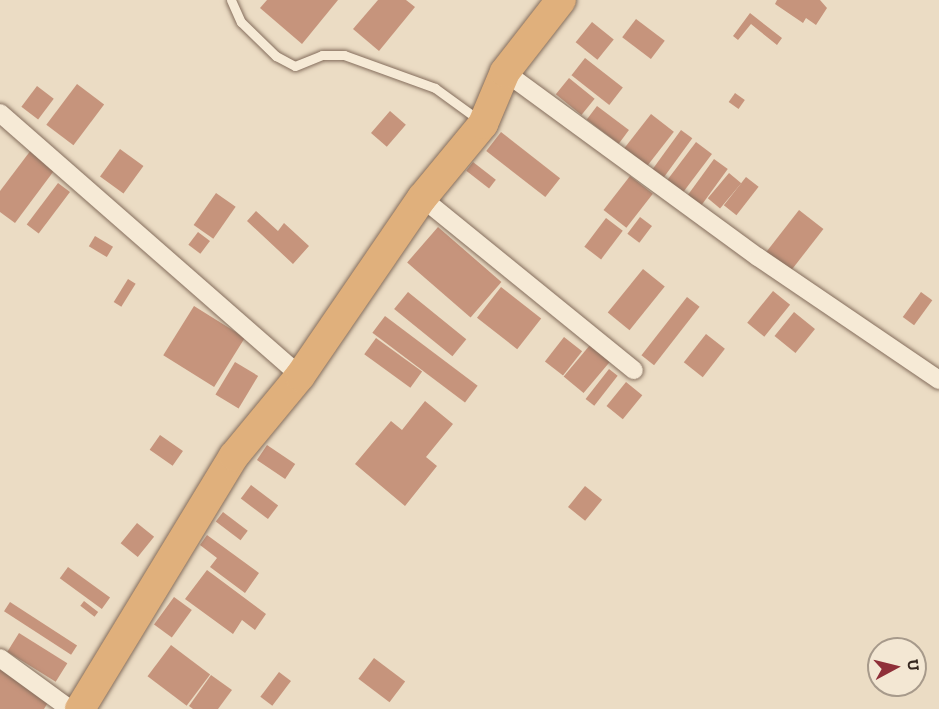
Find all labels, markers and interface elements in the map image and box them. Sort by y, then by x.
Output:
north arrow [867,637,927,697]
text: U [903,658,924,672]

